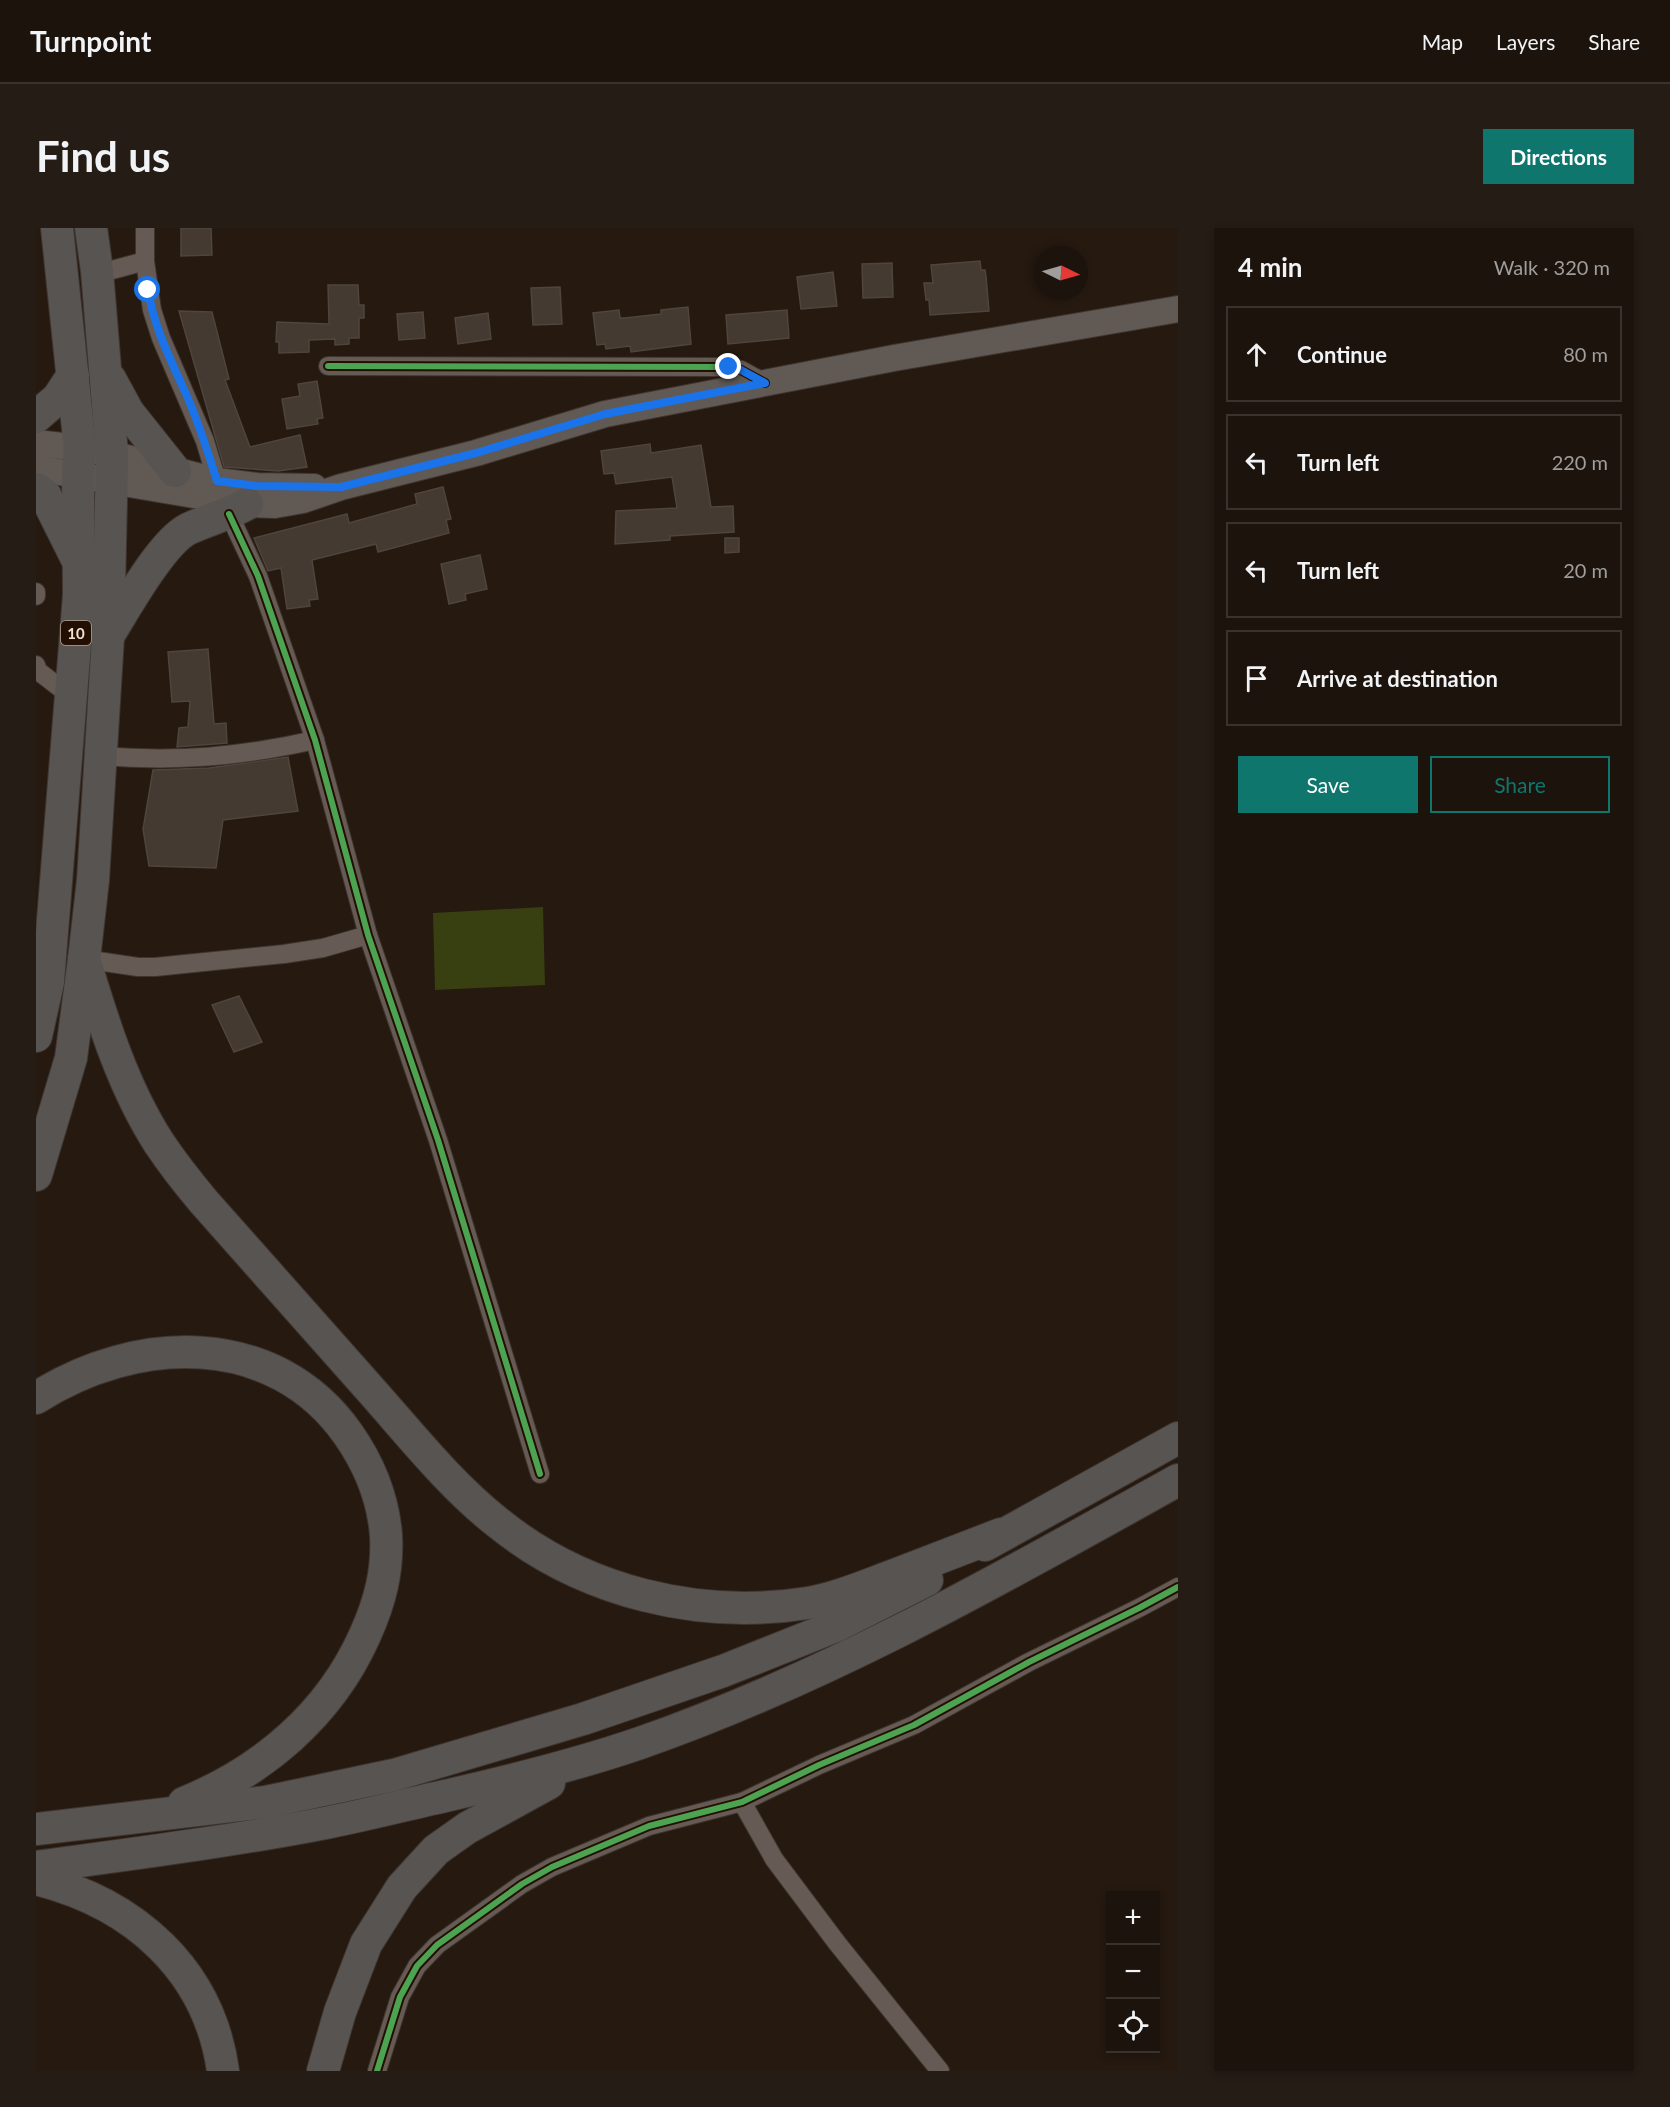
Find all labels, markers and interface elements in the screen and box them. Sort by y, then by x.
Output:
text: Turnpoint [30,24,151,58]
text: Map [1422,29,1463,54]
text: Layers [1496,29,1555,54]
text: Share [1588,29,1640,54]
button: Directions [1483,129,1634,184]
text: Find us [36,131,170,181]
north arrow [1034,246,1088,300]
text: 4 min [1238,251,1302,283]
text: Walk · 320 m [1494,255,1610,279]
route start [134,276,160,302]
icon: ahead [1240,338,1273,371]
text: Continue [1297,341,1387,368]
text: 80 m [1563,342,1608,366]
route end [715,353,741,379]
icon: left [1240,446,1273,479]
text: Turn left [1297,449,1379,476]
text: 220 m [1552,450,1608,474]
icon: left [1240,554,1273,587]
text: Turn left [1297,557,1379,584]
text: 20 m [1563,558,1608,582]
road number: 10 [61,621,91,645]
icon: arrive [1240,662,1273,695]
text: Arrive at destination [1297,665,1498,692]
button: Save [1238,756,1418,813]
button: Share [1430,756,1610,813]
map controls [1106,1891,1160,2053]
button: + [1106,1891,1160,1945]
button: − [1106,1945,1160,1999]
button: locate [1106,1999,1160,2053]

